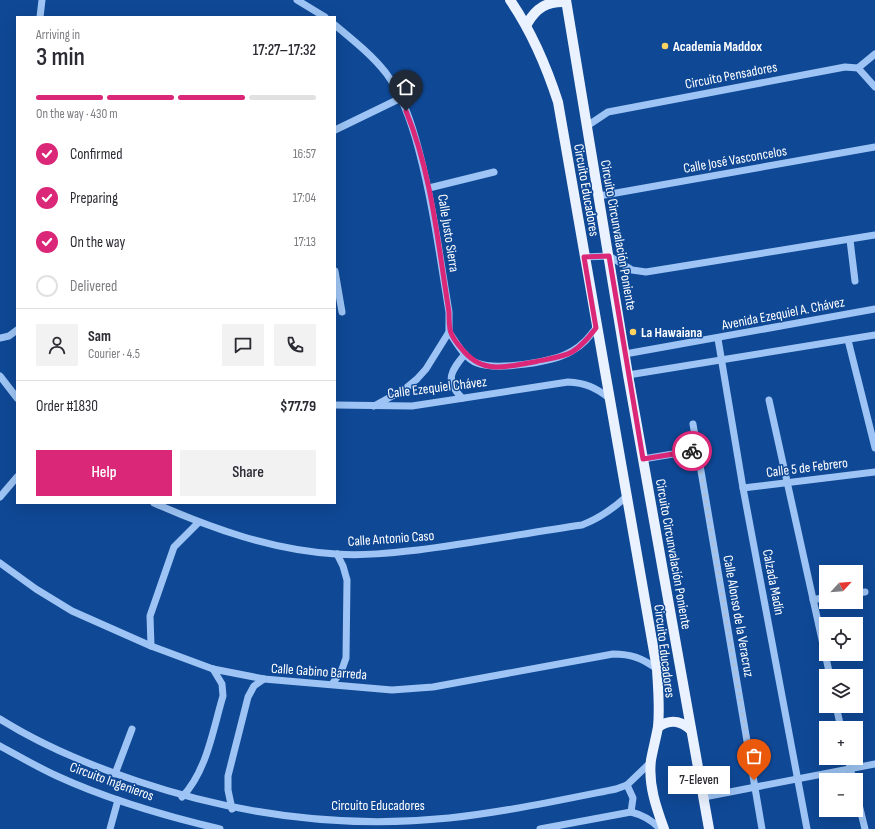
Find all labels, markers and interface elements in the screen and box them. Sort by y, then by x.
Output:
text: Arriving in [36,27,80,43]
place label: Academia Maddox [672,38,762,55]
text: 17:27–17:32 [253,41,316,60]
marker: Academia Maddox [660,41,670,51]
text: 3 min [36,42,85,73]
street label: Circuito Pensadores [684,58,779,93]
pin [389,70,423,111]
icon: home [395,76,417,98]
text: On the way · 430 m [36,106,118,122]
street label: Circuito Educadores [570,142,603,238]
street label: Calle José Vasconcelos [682,142,788,177]
icon: check [36,143,58,165]
text: Confirmed [70,145,123,164]
text: 16:57 [293,146,316,162]
street label: Circuito Circunvalación Poniente [597,158,640,312]
icon: check [36,187,58,209]
text: Preparing [70,189,118,208]
text: 17:04 [293,190,316,206]
street label: Calle Justo Sierra [434,193,463,273]
icon: check [36,231,58,253]
text: On the way [70,233,125,252]
text: 17:13 [294,234,316,250]
text: Delivered [70,277,117,296]
street label: Avenida Ezequiel A. Chávez [719,293,846,334]
button: person [36,324,78,366]
button: chat [222,324,264,366]
button: phone [274,324,316,366]
place label: La Hawaiana [641,324,702,341]
text: Sam [88,327,111,346]
marker: La Hawaiana [628,327,638,337]
text: Courier · 4.5 [88,346,140,362]
street label: Calle Ezequiel Chávez [386,373,488,402]
text: Order #1830 [36,397,98,416]
text: $77.79 [280,397,316,416]
courier [672,431,712,471]
icon: bike [681,440,703,462]
button: Help [36,450,172,496]
button: Share [180,450,316,496]
street label: Calle 5 de Febrero [765,454,849,481]
street label: Circuito Circunvalación Poniente [652,477,695,631]
street label: Calle Antonio Caso [347,527,435,550]
street label: Calzada Madín [759,548,788,616]
street label: Calle Alonso de la Veracruz [719,554,758,678]
north arrow [819,565,863,609]
map controls [819,565,863,817]
street label: Circuito Educadores [650,604,679,699]
button: locate [819,617,863,661]
street label: Calle Gabino Barreda [270,660,367,683]
button: layers [819,669,863,713]
button: + [819,721,863,765]
pin [737,739,771,780]
icon: bag [743,745,765,767]
street label: Circuito Ingenieros [67,758,156,805]
callout: 7-Eleven [668,766,730,794]
text: 7-Eleven [679,772,719,788]
button: − [819,773,863,817]
street label: Circuito Educadores [331,797,425,814]

